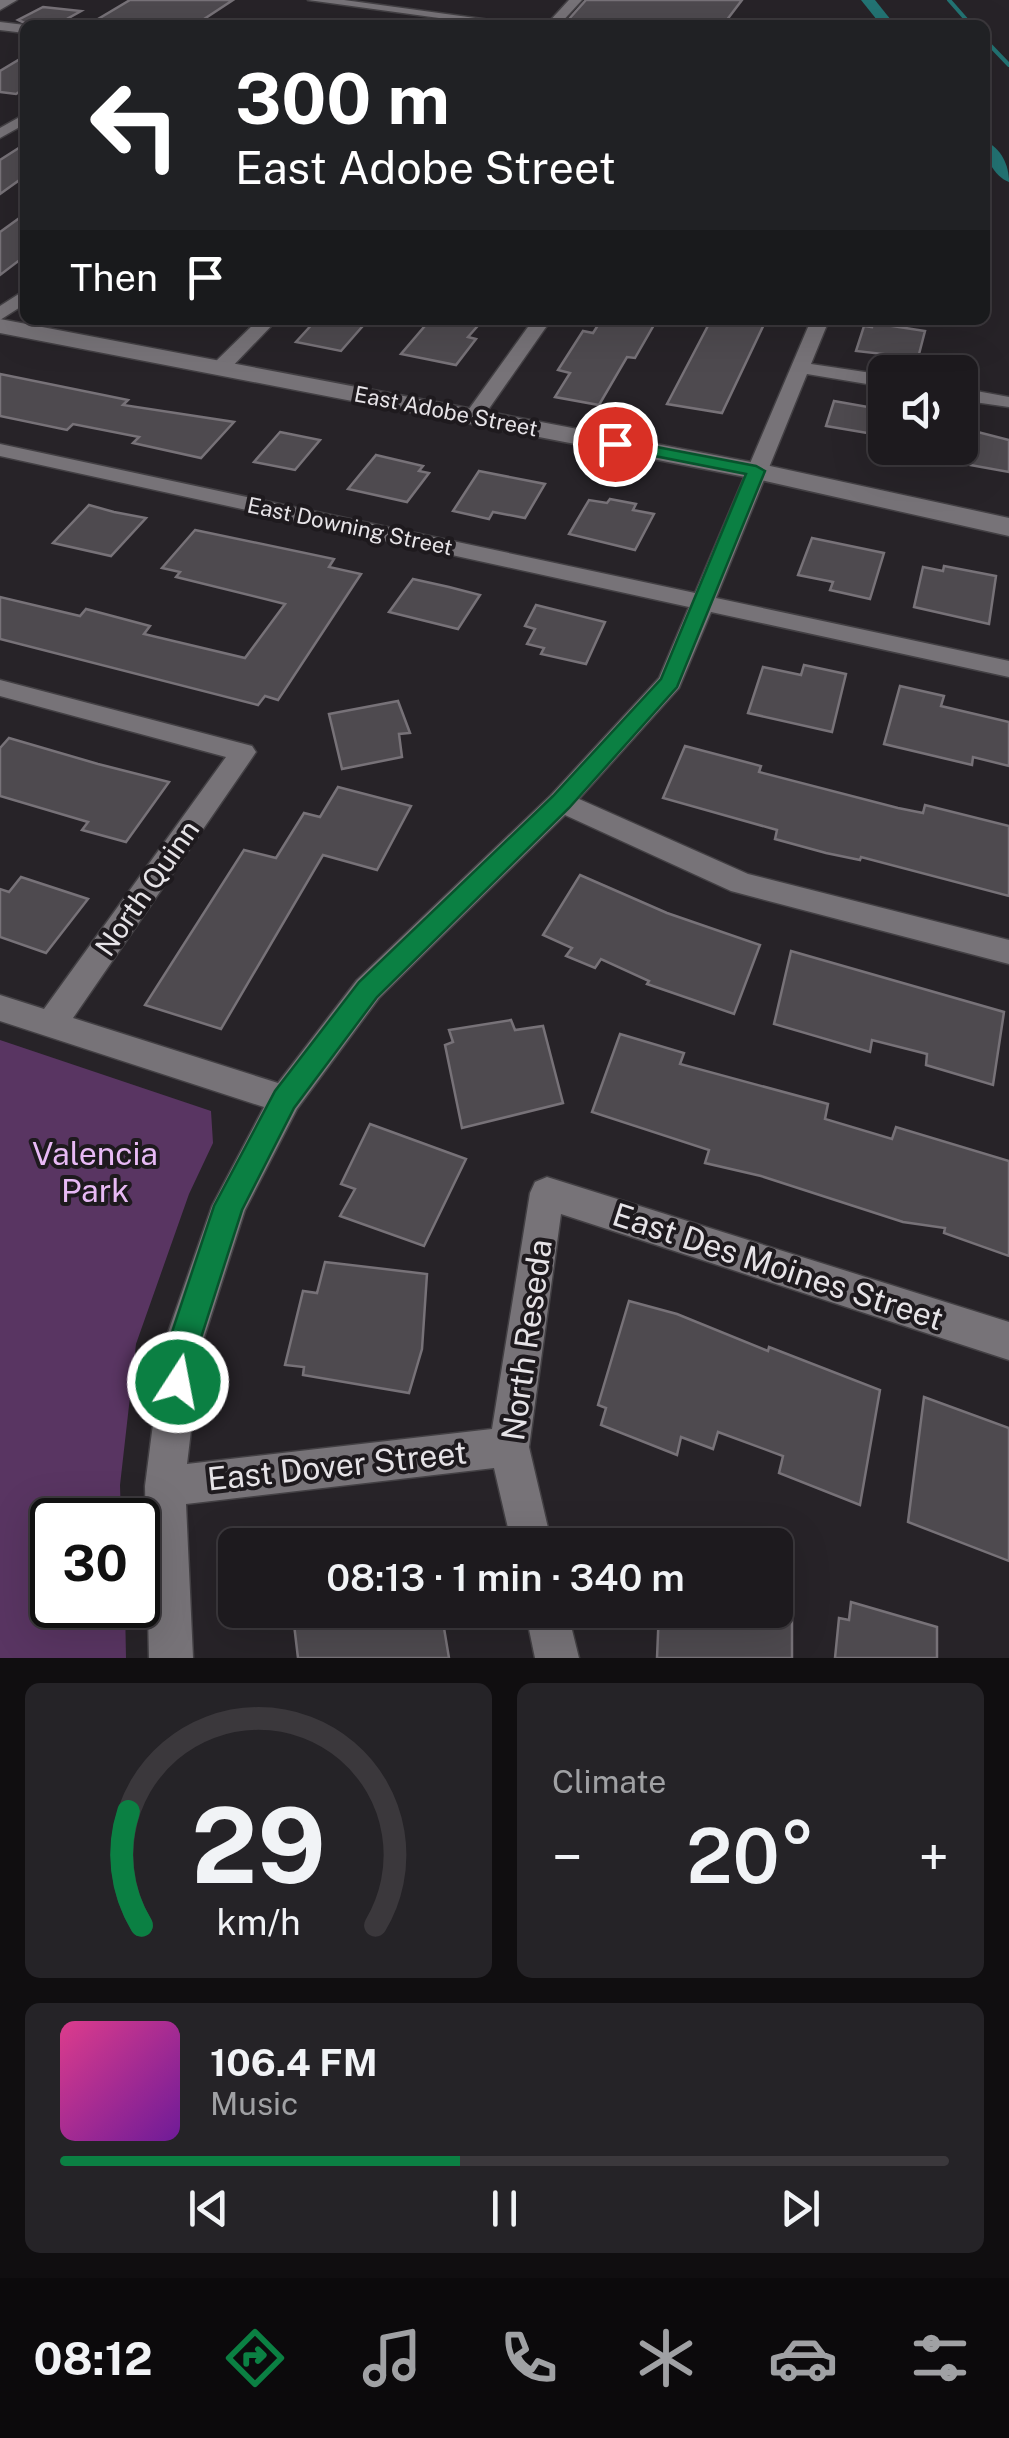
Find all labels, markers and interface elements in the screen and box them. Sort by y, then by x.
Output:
text: 300 m [235,57,450,140]
icon: left [70,60,200,190]
text: East Adobe Street [235,141,616,194]
icon: arrive [178,250,233,305]
text: Then [70,255,158,300]
map controls [868,355,978,465]
button: sound [868,355,978,465]
street label: East Adobe Street [352,380,540,442]
pin [573,402,658,487]
icon: arrive [588,417,643,472]
street label: East Downing Street [245,492,455,560]
street label: North Quinn [88,814,205,962]
park label: Valencia Park [32,1135,158,1209]
street label: East Des Moines Street [608,1196,948,1337]
street label: North Reseda [494,1237,559,1443]
position arrow [126,1330,230,1434]
street label: East Dover Street [205,1433,469,1498]
speed limit sign: 30 [30,1498,160,1628]
text: 08:13 · 1 min · 340 m [326,1555,685,1600]
text: Climate [552,1763,666,1800]
text: 29 [191,1784,326,1906]
text: 20° [686,1812,815,1900]
text: − [552,1825,583,1889]
text: + [918,1825,949,1889]
text: km/h [216,1901,301,1943]
text: 106.4 FM [210,2040,378,2085]
text: Music [210,2085,298,2122]
icon: previous [181,2181,236,2236]
icon: pause [477,2181,532,2236]
icon: next [773,2181,828,2236]
icon: directions [220,2323,290,2393]
icon: music [357,2323,427,2393]
icon: phone [494,2323,564,2393]
icon: climate [631,2323,701,2393]
icon: car [768,2323,838,2393]
icon: filters [905,2323,975,2393]
text: 08:12 [34,2332,153,2385]

